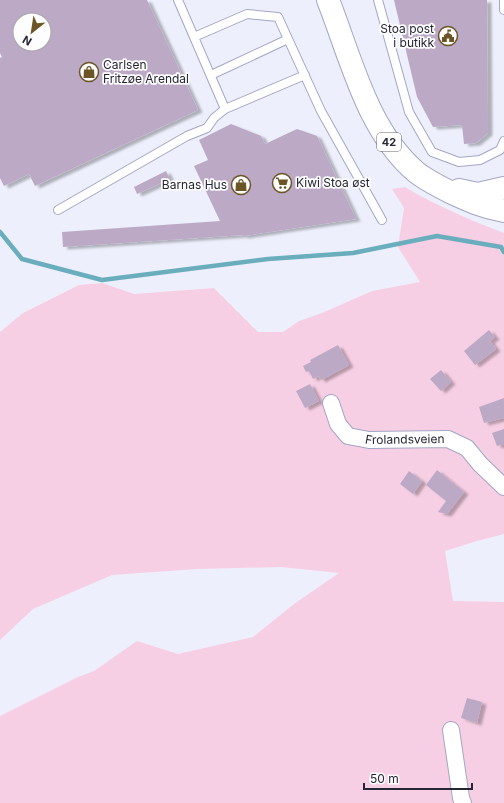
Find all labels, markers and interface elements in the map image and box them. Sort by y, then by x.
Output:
north arrow [12,12,52,52]
place label: Stoa post i butikk [380,21,434,50]
public building icon: Stoa post i butikk [437,25,459,47]
text: N [20,33,34,49]
place label: Carlsen Fritzøe Arendal [103,57,189,86]
shop icon: Carlsen Fritzøe Arendal [78,61,100,83]
road number: 42 [377,133,401,151]
supermarket icon: Kiwi Stoa øst [271,172,293,194]
shop icon: Barnas Hus [230,174,252,196]
place label: Kiwi Stoa øst [296,175,370,190]
place label: Barnas Hus [162,177,227,192]
street label: Frolandsveien [364,431,445,447]
scale bar [364,765,472,791]
text: 50 m [370,771,399,786]

